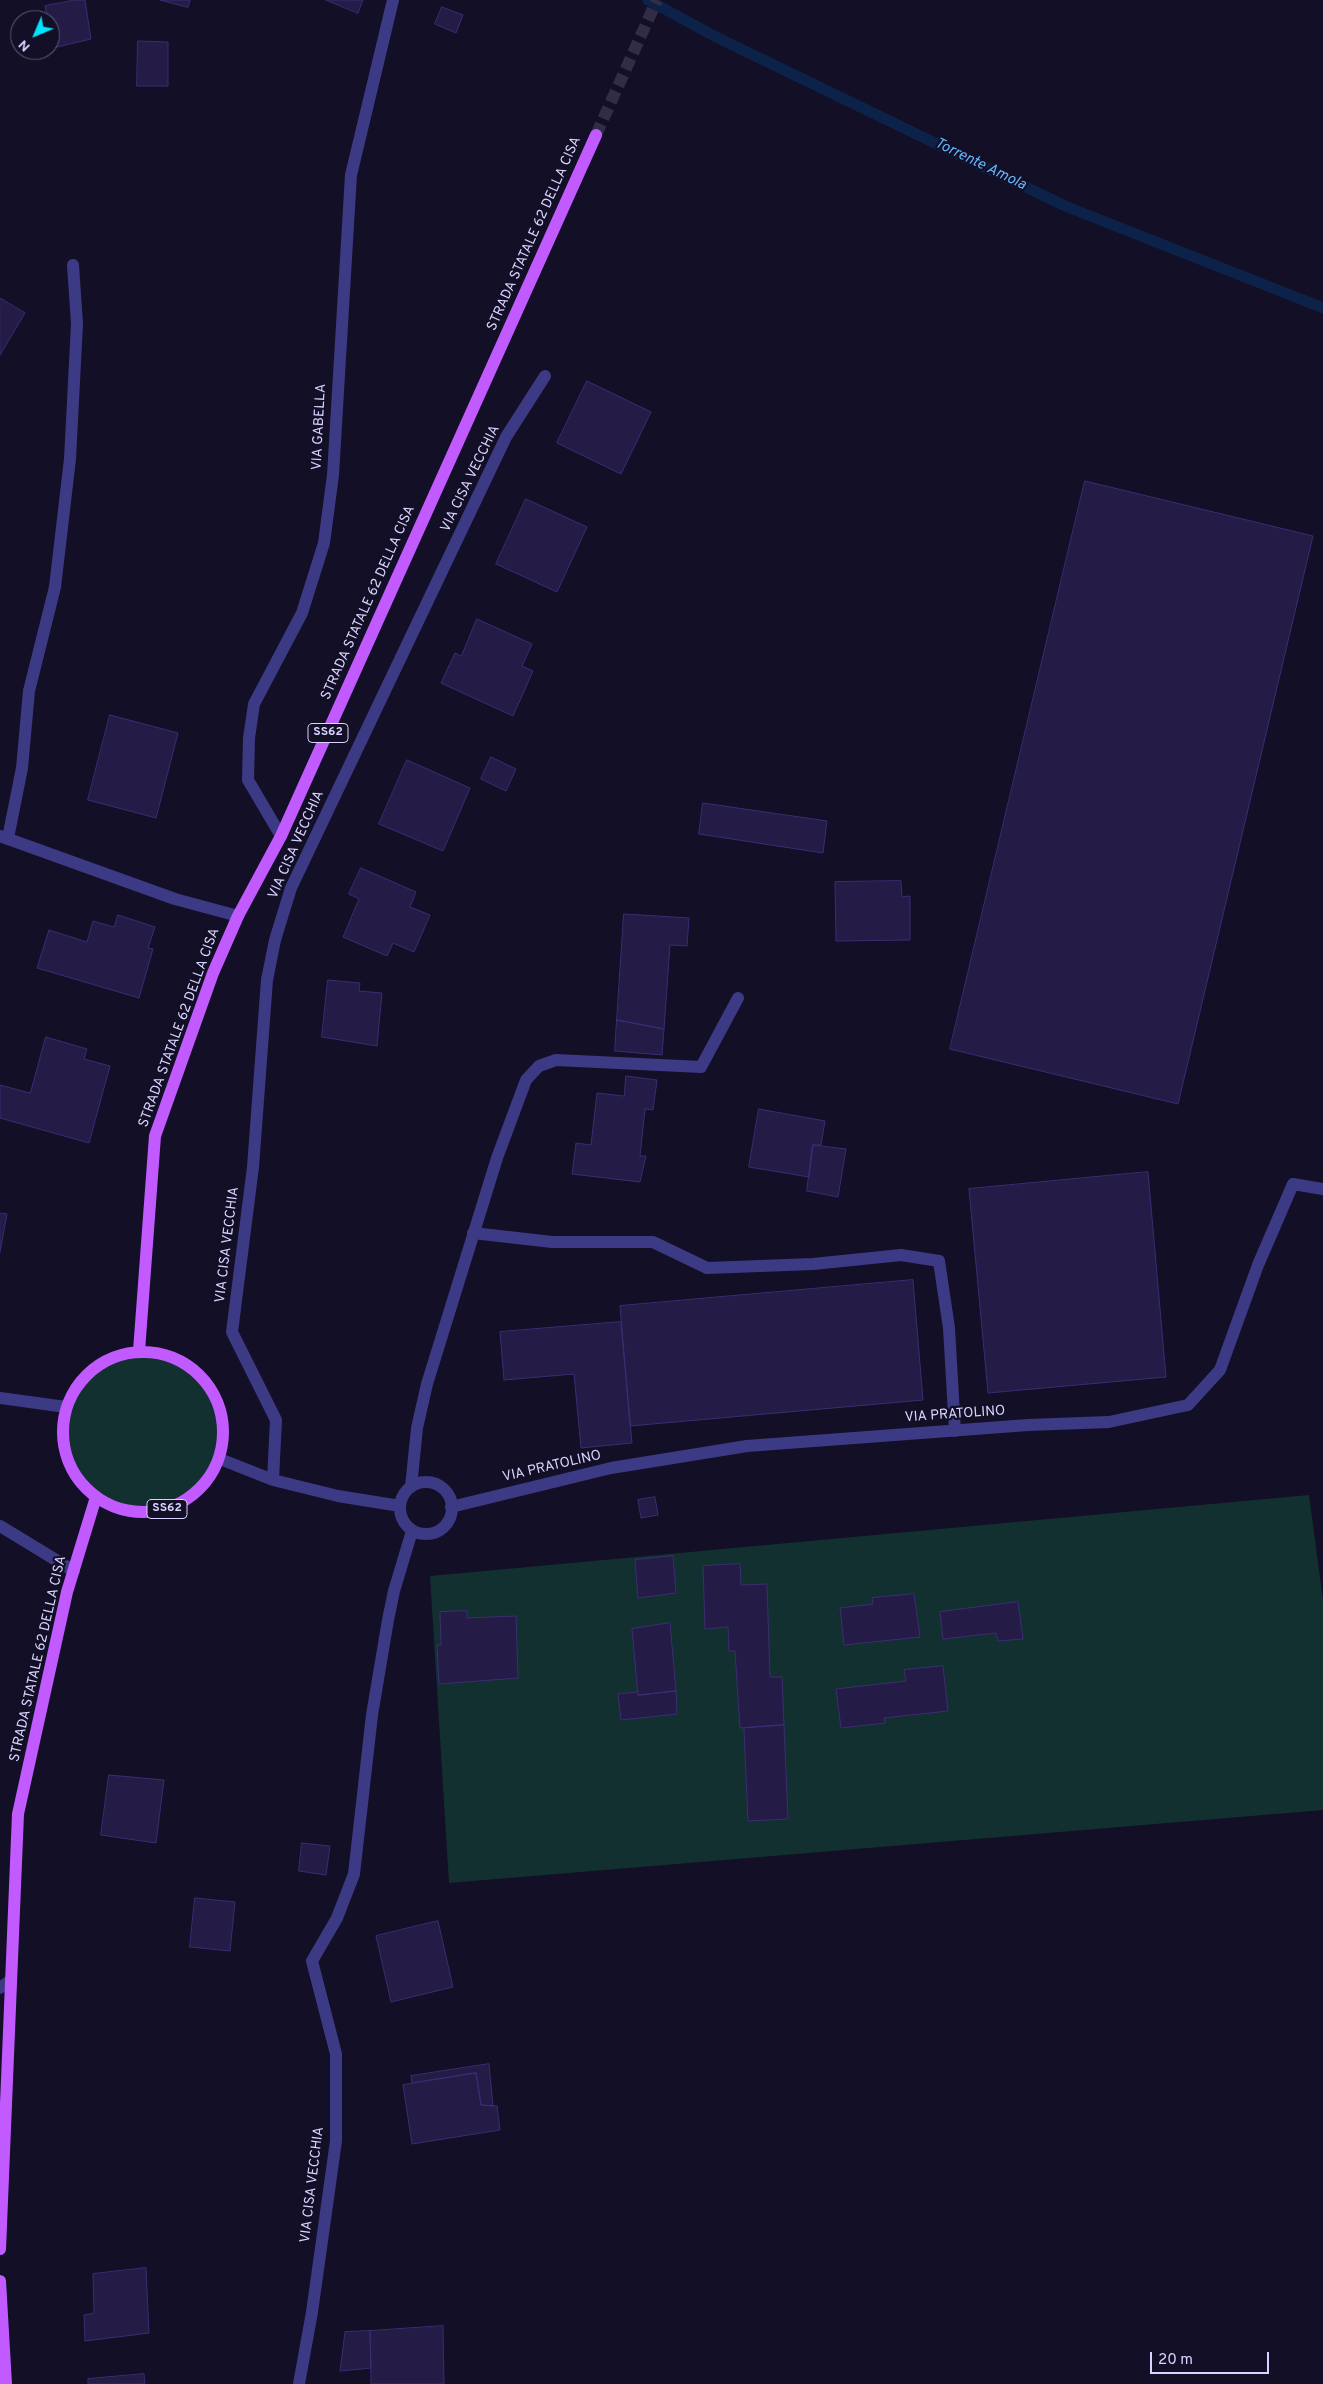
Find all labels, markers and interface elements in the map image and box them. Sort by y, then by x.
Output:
north arrow [10,10,60,60]
text: N [15,36,34,55]
street label: STRADA STATALE 62 DELLA CISA [484,134,586,334]
water label: Torrente Amola [931,135,1029,195]
street label: VIA GABELLA [309,383,331,471]
street label: VIA CISA VECCHIA [438,423,504,535]
street label: STRADA STATALE 62 DELLA CISA [318,503,420,703]
road number: SS62 [308,724,348,742]
street label: VIA CISA VECCHIA [266,788,328,902]
street label: STRADA STATALE 62 DELLA CISA [136,926,224,1130]
street label: VIA CISA VECCHIA [213,1186,243,1304]
street label: VIA PRATOLINO [904,1403,1006,1427]
street label: VIA PRATOLINO [501,1447,603,1487]
road number: SS62 [147,1500,187,1518]
street label: STRADA STATALE 62 DELLA CISA [7,1554,71,1764]
street label: VIA CISA VECCHIA [298,2126,328,2244]
scale bar [1153,2342,1272,2374]
text: 20 m [1158,2351,1193,2370]

